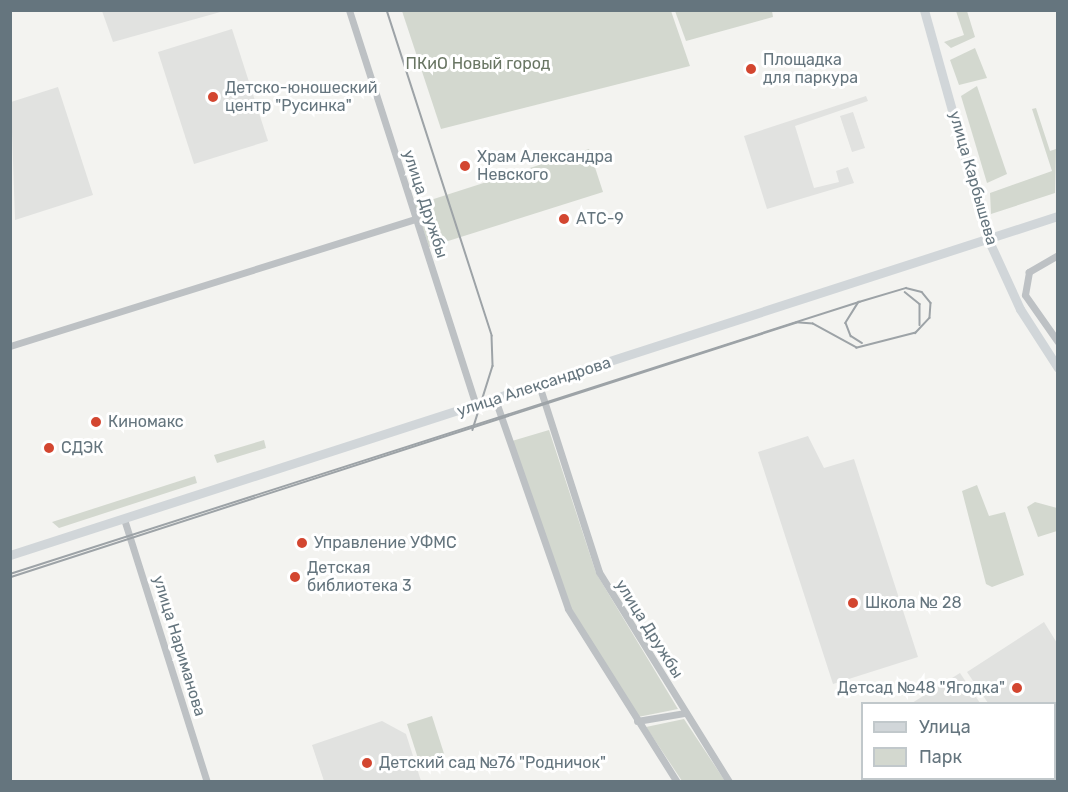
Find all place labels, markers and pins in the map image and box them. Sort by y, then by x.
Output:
place label: Площадка для паркура [763,50,858,88]
marker: Площадка для паркура [744,62,758,76]
place label: Детско-юношеский центр "Русинка" [225,78,378,116]
marker: Детско-юношеский центр "Русинка" [206,90,220,104]
place label: Храм Александра Невского [477,147,613,185]
marker: Храм Александра Невского [458,159,472,173]
place label: АТС-9 [576,209,624,229]
marker: АТС-9 [557,212,571,226]
place label: Киномакс [108,412,184,432]
marker: Киномакс [89,415,103,429]
place label: СДЭК [61,438,103,458]
marker: СДЭК [42,441,56,455]
place label: Управление УФМС [314,533,457,553]
marker: Управление УФМС [295,536,309,550]
place label: Детская библиотека 3 [307,558,412,596]
marker: Детская библиотека 3 [288,570,302,584]
place label: Школа № 28 [865,593,962,613]
marker: Школа № 28 [846,596,860,610]
place label: Детсад №48 "Ягодка" [837,678,1005,698]
marker: Детсад №48 "Ягодка" [1010,681,1024,695]
place label: Детский сад №76 "Родничок" [379,753,606,773]
marker: Детский сад №76 "Родничок" [360,756,374,770]

